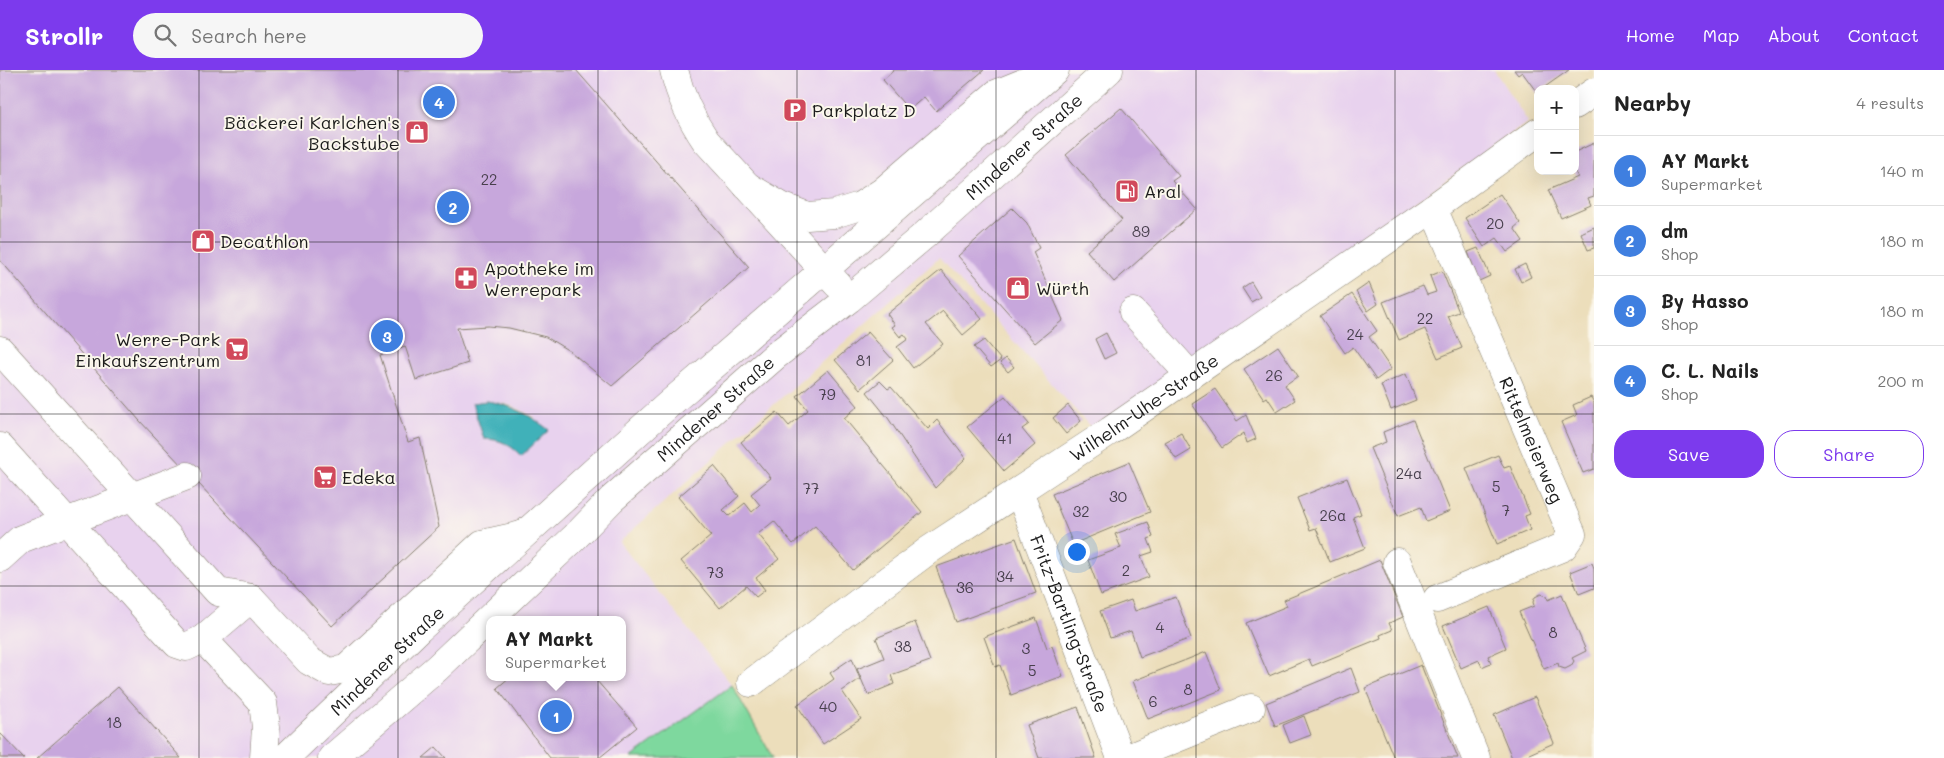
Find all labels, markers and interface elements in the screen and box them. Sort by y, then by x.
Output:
search box [133,13,483,58]
text: Strollr [25,20,103,51]
icon: search [151,21,179,49]
text: Search here [191,23,307,48]
text: Home [1626,23,1675,47]
text: Map [1703,23,1739,47]
text: About [1767,23,1820,47]
text: Contact [1848,23,1919,47]
pin: 4 [423,83,455,121]
map controls [1534,85,1579,175]
button: + [1534,85,1579,130]
street label: Mindener Straße [960,88,1087,205]
text: Nearby [1614,89,1691,116]
text: 4 results [1856,92,1924,113]
parking icon: Parkplatz D [782,97,808,123]
place label: Parkplatz D [812,98,916,122]
place label: Bäckerei Karlchen's Backstube [225,110,400,155]
shop icon: Bäckerei Karlchen's Backstube [404,119,430,145]
button: − [1534,130,1579,175]
text: AY Markt [1661,148,1749,173]
text: 1 [1626,160,1634,181]
text: 140 m [1880,160,1924,181]
house number: 22 [481,169,497,189]
text: Supermarket [1661,173,1763,194]
fuel station icon: Aral [1114,178,1140,204]
place label: Aral [1144,179,1181,203]
pin: 2 [437,188,469,226]
house number: 20 [1486,213,1504,233]
text: dm [1661,218,1688,243]
house number: 89 [1132,221,1150,241]
shop icon: Decathlon [190,228,216,254]
place label: Decathlon [220,229,309,253]
text: 2 [1626,230,1634,251]
text: 180 m [1879,230,1924,251]
text: Shop [1661,243,1698,264]
place label: Apotheke im Werrepark [484,256,594,301]
pharmacy icon: Apotheke im Werrepark [453,265,479,291]
shop icon: Würth [1005,275,1031,301]
place label: Würth [1036,276,1089,300]
text: By Hasso [1661,288,1749,313]
text: 3 [1625,300,1635,321]
text: 180 m [1879,300,1924,321]
house number: 22 [1417,308,1433,328]
text: Shop [1661,313,1698,334]
pin: 3 [371,317,403,355]
house number: 24 [1346,324,1364,344]
place label: Werre-Park Einkaufszentrum [76,327,220,372]
supermarket icon: Werre-Park Einkaufszentrum [224,336,250,362]
street label: Wilhelm-Uhe-Straße [1064,348,1223,467]
street label: Mindener Straße [651,350,779,467]
house number: 81 [856,350,872,370]
text: C. L. Nails [1661,358,1759,383]
house number: 26 [1265,365,1283,385]
text: 4 [1625,370,1635,391]
text: 200 m [1877,370,1924,391]
street label: Rittelmeierweg [1494,373,1569,507]
text: Shop [1661,383,1698,404]
house number: 79 [818,384,836,404]
house number: 41 [997,428,1013,448]
button: Save [1614,430,1764,478]
button: Share [1774,430,1924,478]
house number: 24a [1396,463,1422,483]
supermarket icon: Edeka [312,464,338,490]
place label: Edeka [342,465,396,489]
house number: 5 [1492,476,1500,496]
house number: 77 [803,478,819,498]
house number: 30 [1109,486,1127,506]
house number: 7 [1502,500,1510,520]
house number: 32 [1072,501,1090,521]
house number: 26a [1320,505,1346,525]
street label: Fritz-Bartling-Straße [1025,531,1115,716]
your location [1064,539,1090,565]
house number: 2 [1122,560,1130,580]
house number: 73 [706,562,724,582]
house number: 34 [996,566,1014,586]
house number: 36 [956,577,974,597]
street label: Mindener Straße [324,600,449,721]
popup [486,616,626,681]
house number: 4 [1156,617,1165,637]
house number: 8 [1548,622,1558,642]
text: AY Markt [505,626,593,651]
house number: 38 [894,636,912,656]
house number: 3 [1022,638,1031,658]
text: Supermarket [505,651,607,672]
house number: 5 [1028,660,1036,680]
house number: 8 [1183,679,1193,699]
house number: 6 [1148,691,1158,711]
house number: 40 [819,696,837,716]
pin: 1 [540,697,572,735]
house number: 18 [106,712,122,732]

